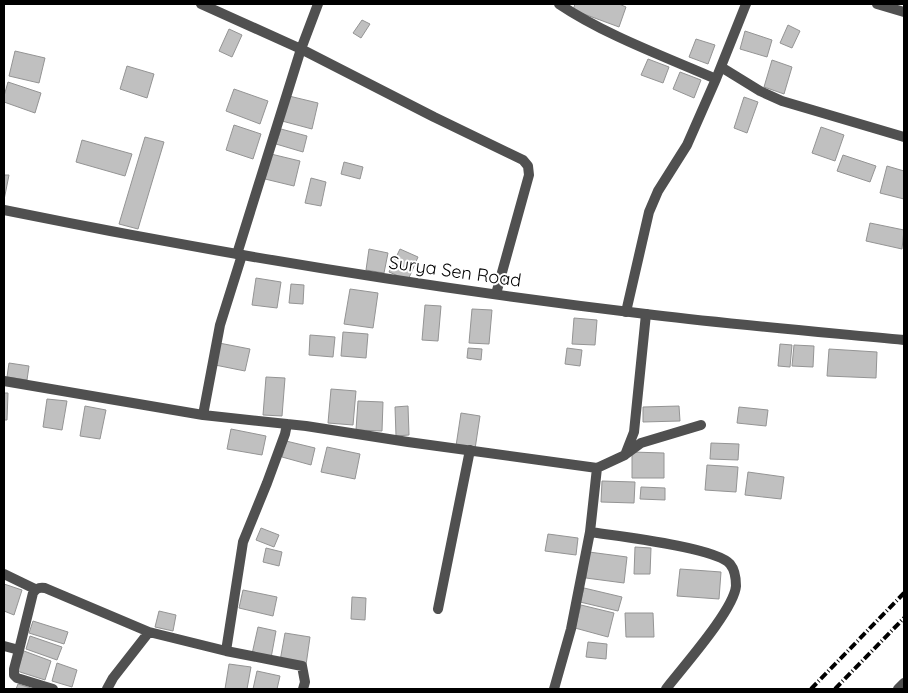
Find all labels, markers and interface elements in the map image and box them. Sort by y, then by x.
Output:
street label: Surya Sen Road [387,250,523,292]

